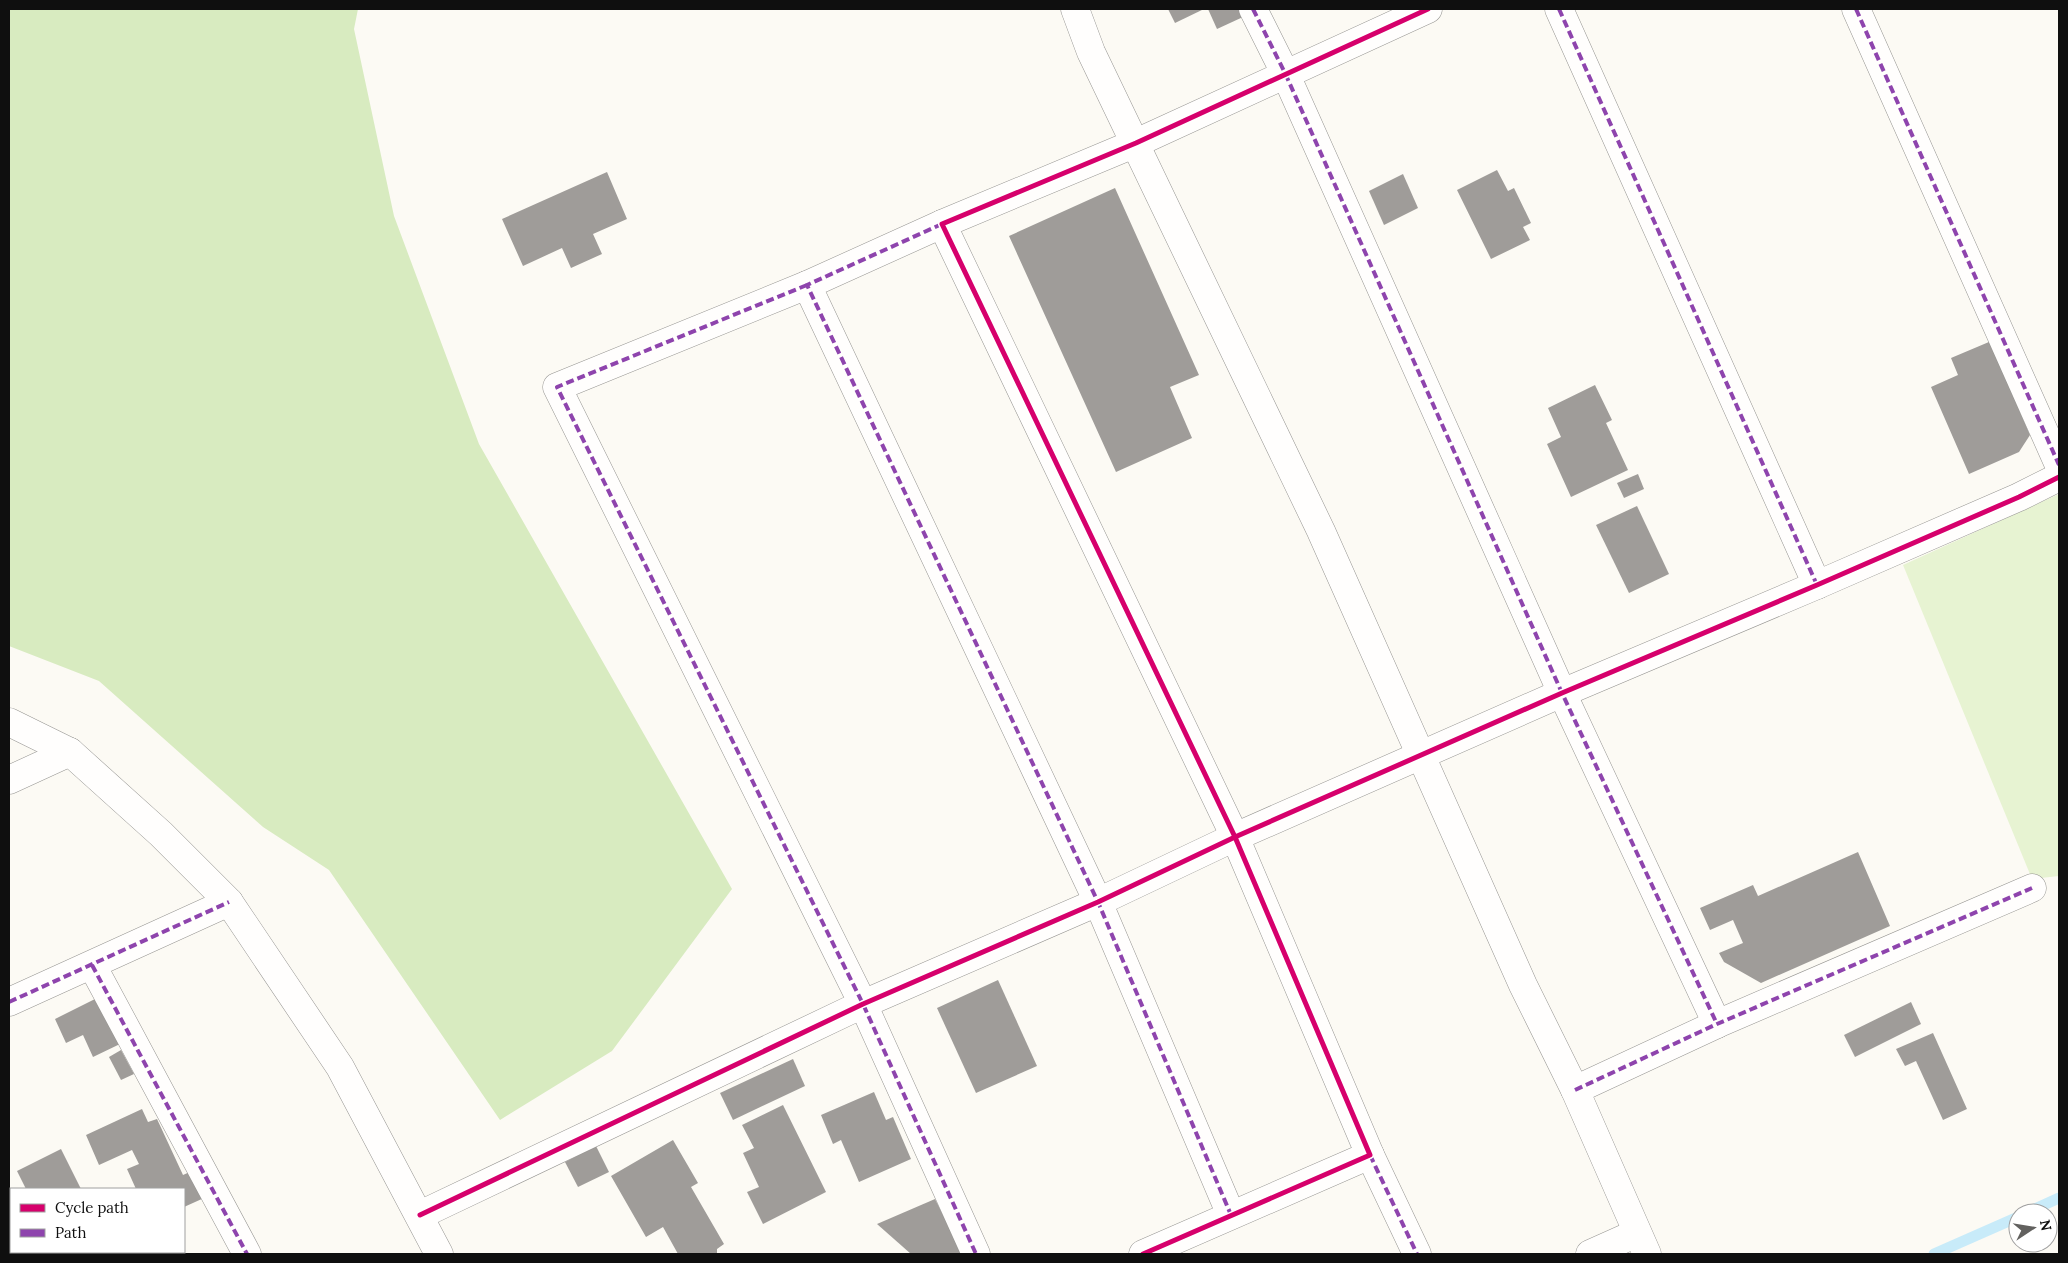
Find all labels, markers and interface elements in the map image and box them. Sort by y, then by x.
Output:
legend [10,1188,185,1253]
text: Cycle path [55,1198,129,1217]
north arrow [2008,1203,2058,1253]
text: N [2036,1218,2056,1233]
text: Path [55,1223,86,1242]

